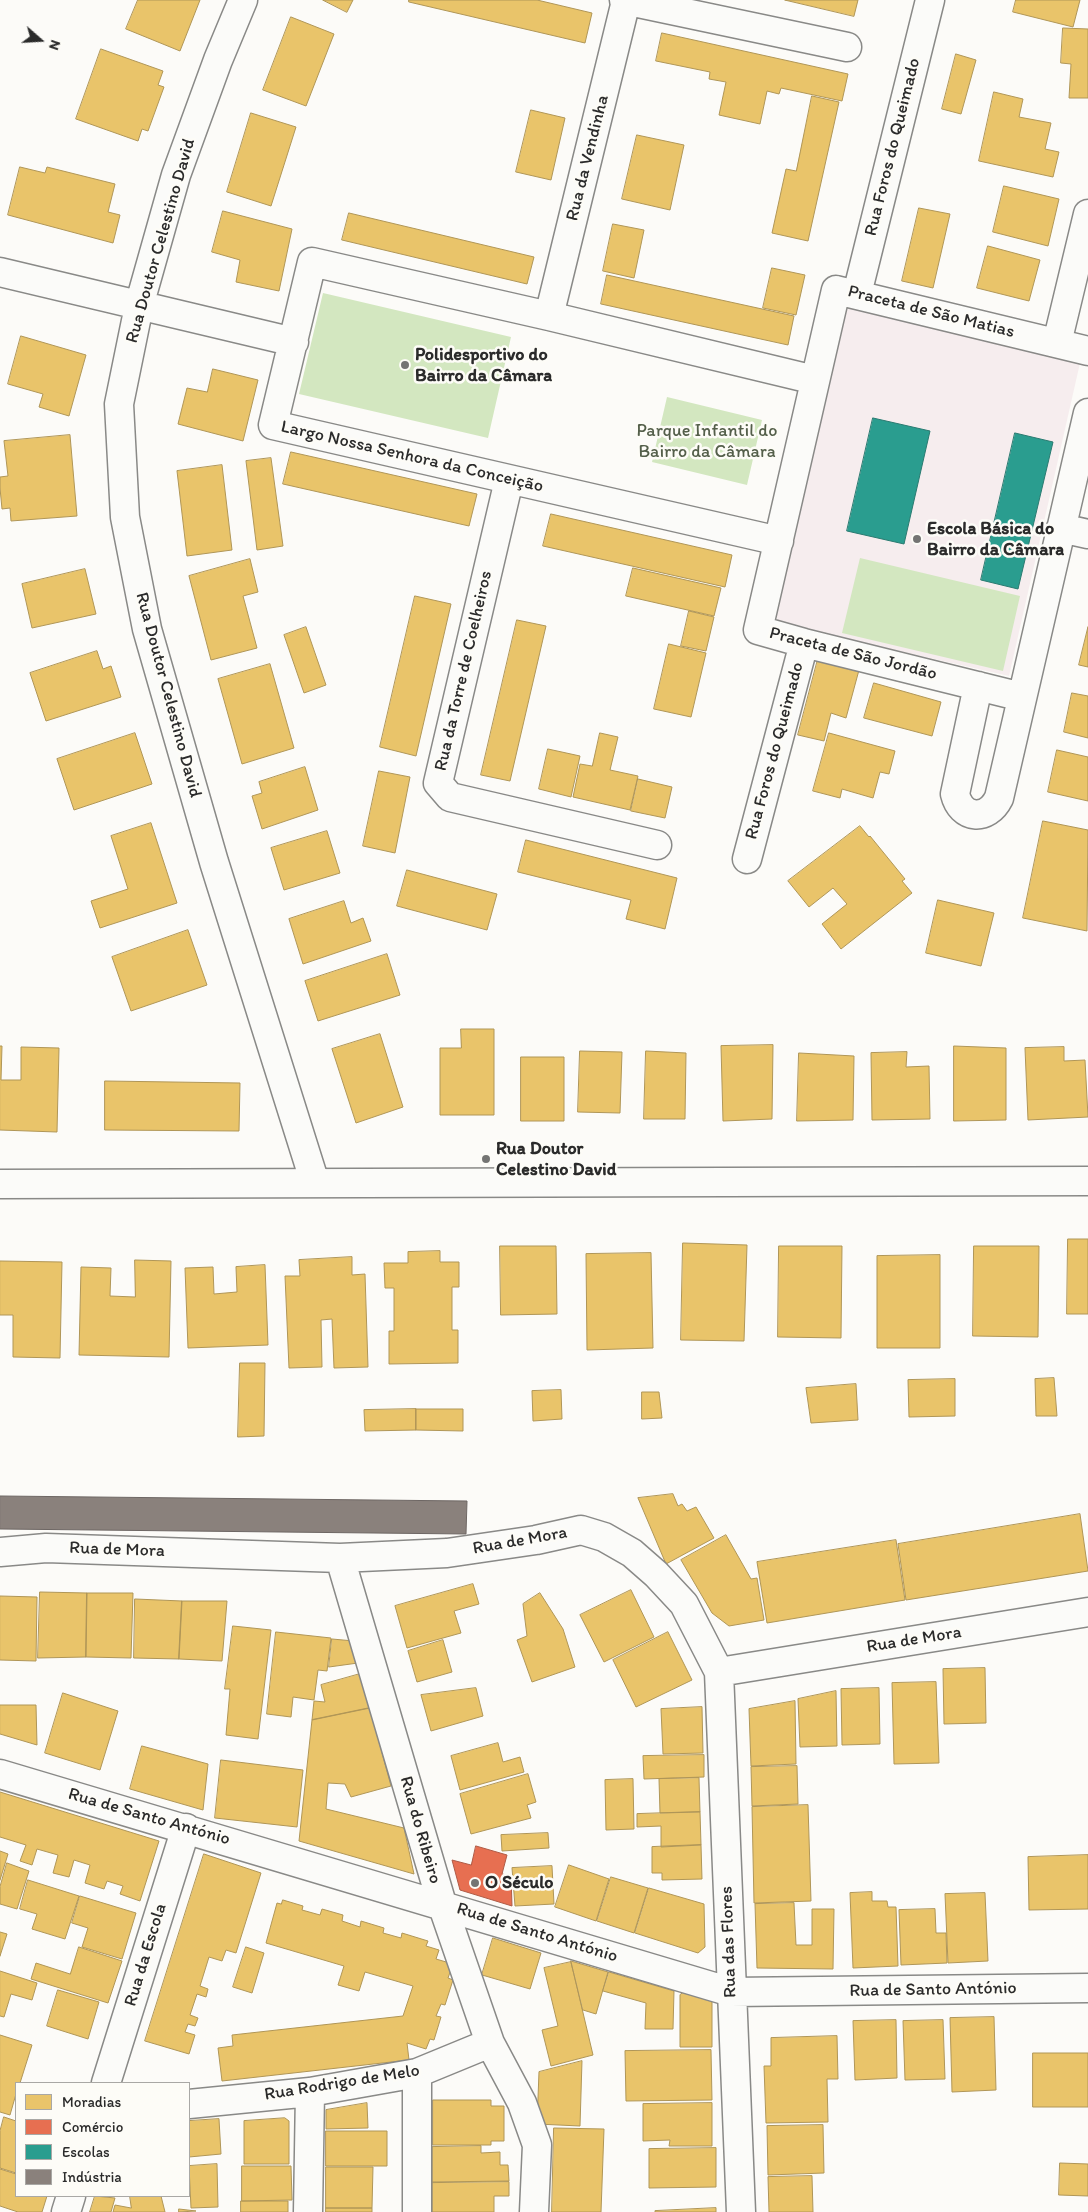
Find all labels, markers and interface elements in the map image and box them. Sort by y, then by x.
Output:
north arrow [15,15,65,65]
text: N [45,38,64,52]
street label: Rua Foros do Queimado [860,56,926,238]
street label: Rua da Vendinha [562,93,614,223]
street label: Rua Doutor Celestino David [121,136,201,346]
street label: Praceta de São Matias [845,281,1017,343]
place label: Polidesportivo do Bairro da Câmara [415,344,552,386]
marker: Polidesportivo do Bairro da Câmara [399,359,411,371]
street label: Largo Nossa Senhora da Conceição [279,416,545,498]
park label: Parque Infantil do Bairro da Câmara [637,420,777,462]
place label: Escola Básica do Bairro da Câmara [927,518,1064,560]
marker: Escola Básica do Bairro da Câmara [911,533,923,545]
street label: Rua da Torre de Coelheiros [430,569,498,773]
street label: Rua Doutor Celestino David [130,590,206,800]
street label: Praceta de São Jordão [767,623,939,685]
street label: Rua Foros do Queimado [741,660,809,842]
place label: Rua Doutor Celestino David [496,1138,616,1180]
marker: Rua Doutor Celestino David [480,1153,492,1165]
street label: Rua de Mora [471,1522,569,1560]
street label: Rua de Mora [69,1538,165,1562]
street label: Rua de Mora [865,1622,963,1658]
street label: Rua do Ribeiro [394,1774,446,1886]
street label: Rua de Santo António [66,1784,232,1850]
place label: O Século [485,1872,553,1894]
marker: O Século [469,1877,481,1889]
street label: Rua das Flores [716,1886,742,1998]
street label: Rua de Santo António [454,1898,620,1968]
street label: Rua da Escola [120,1901,172,2009]
street label: Rua de Santo António [849,1978,1017,2002]
street label: Rua Rodrigo de Melo [263,2060,421,2106]
legend [15,2082,190,2197]
text: Moradias [62,2093,121,2111]
text: Comércio [62,2118,123,2136]
text: Escolas [62,2143,110,2161]
text: Indústria [62,2168,122,2186]

